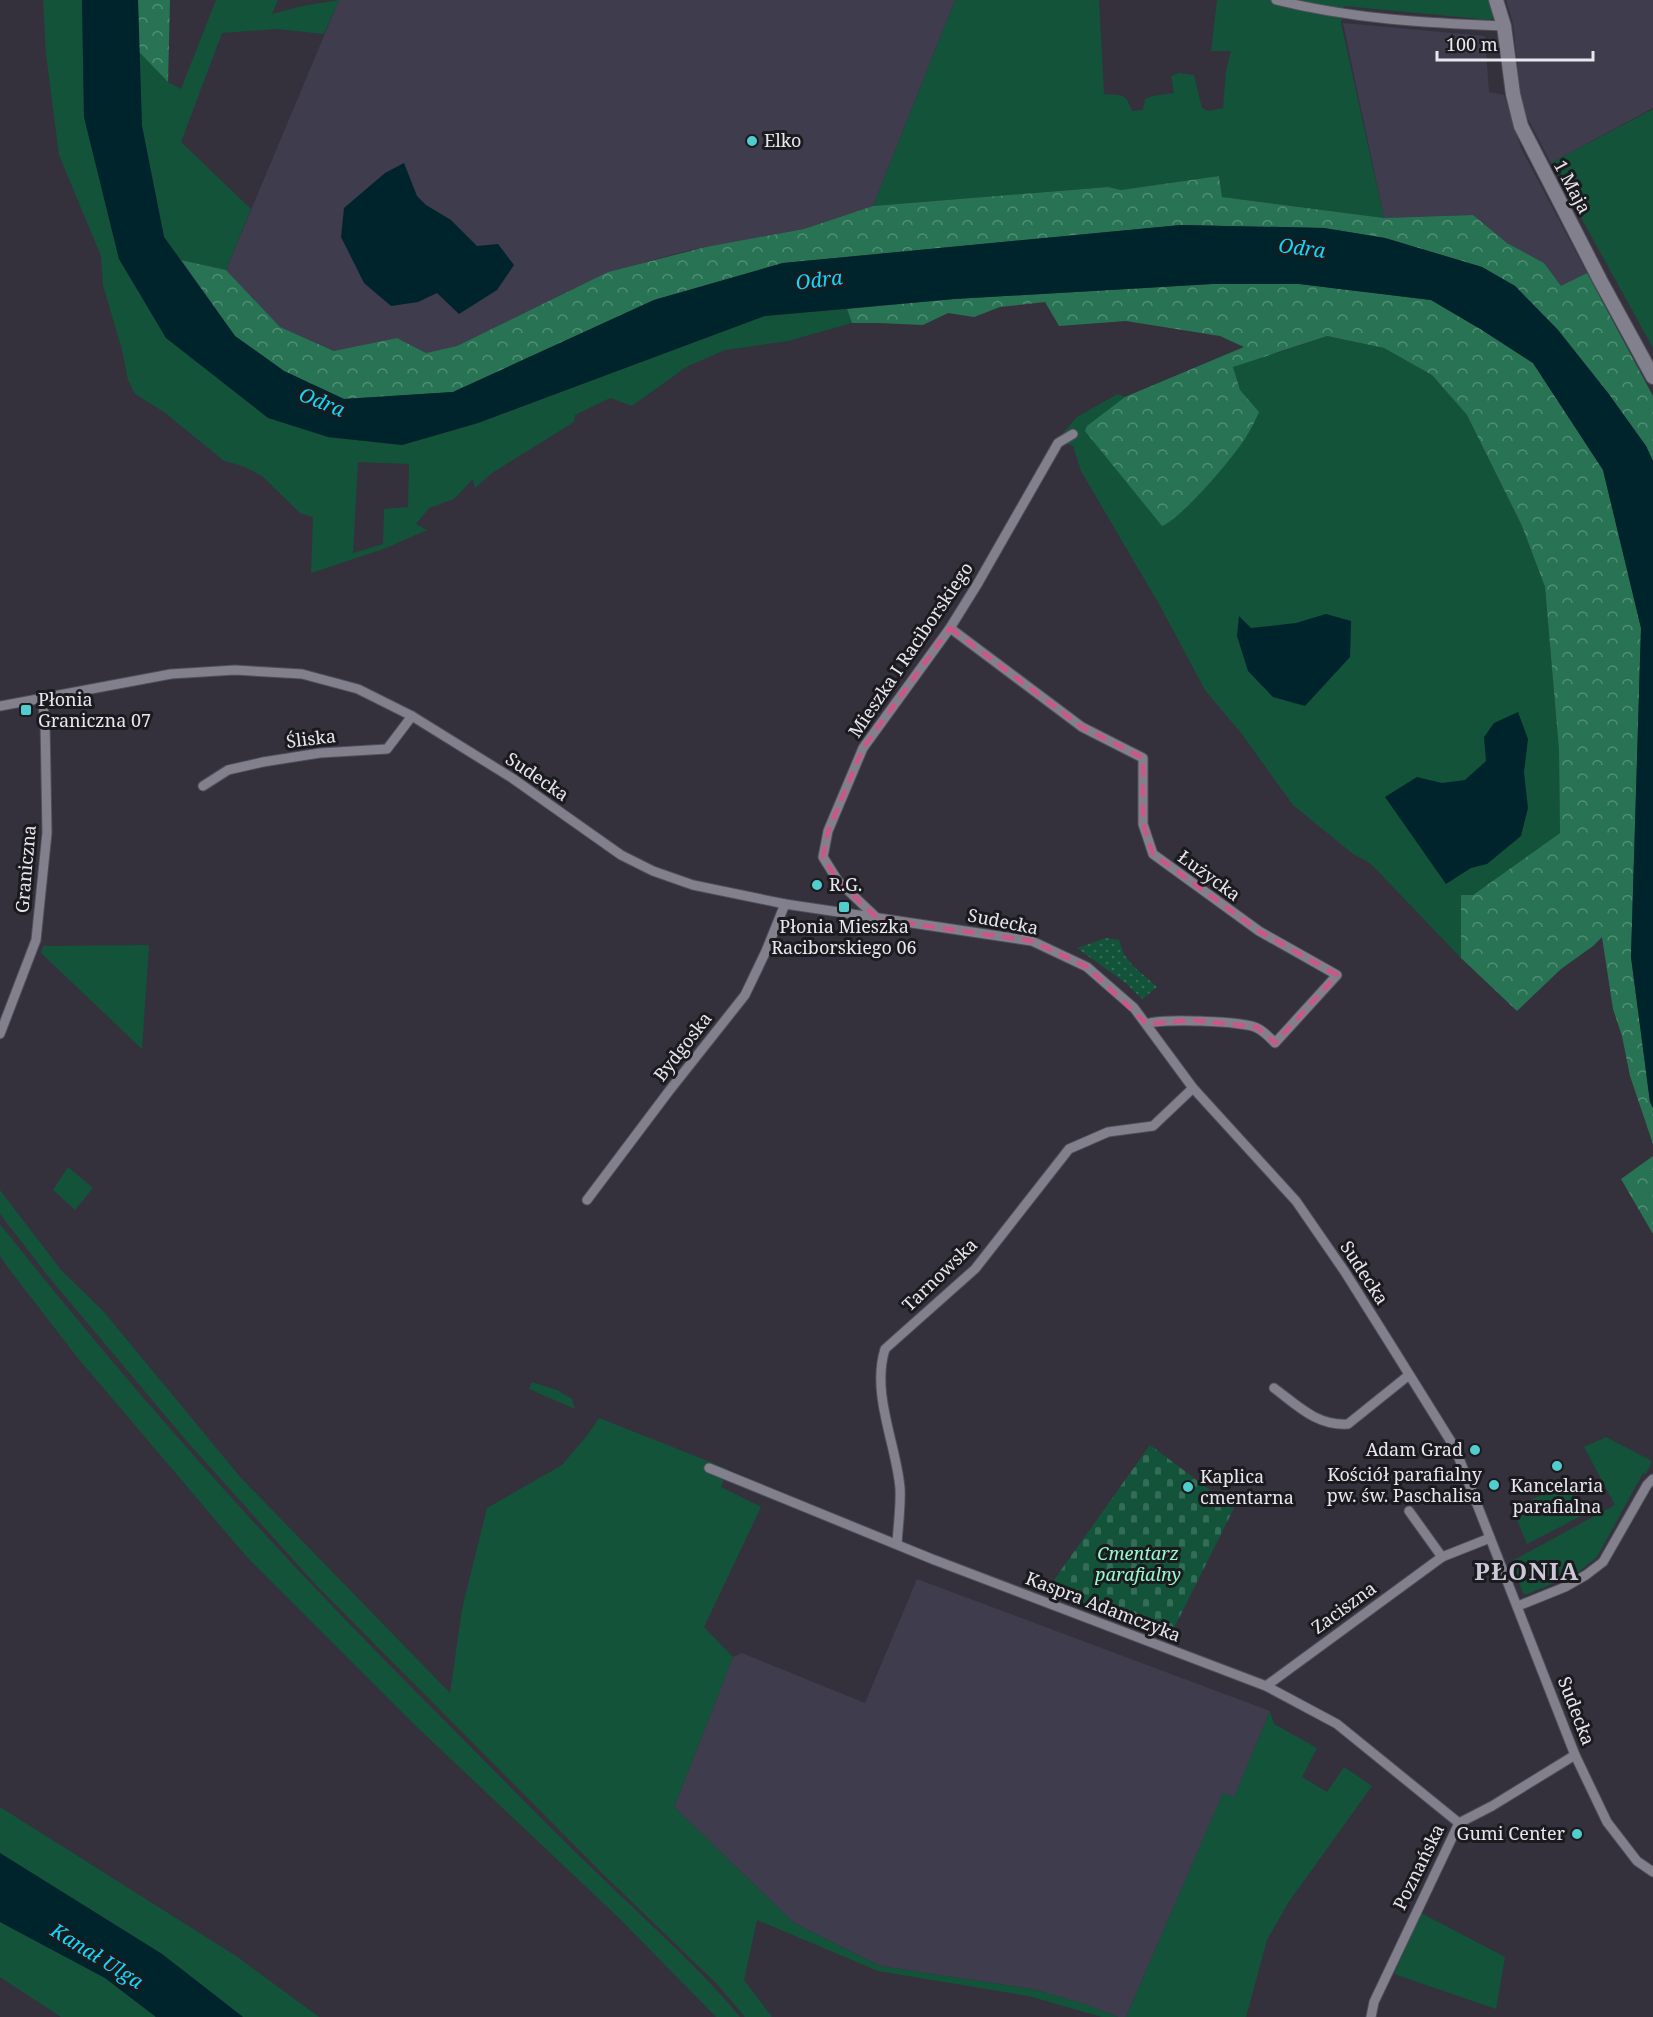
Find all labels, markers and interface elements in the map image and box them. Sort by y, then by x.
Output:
scale bar [1437,24,1593,62]
text: 100 m [1446,32,1498,56]
place label: Elko [764,128,801,152]
marker: Elko [745,134,759,148]
street label: 1 Maja [1549,156,1597,217]
water label: Odra [1277,231,1327,264]
water label: Odra [794,263,844,296]
water label: Odra [295,380,349,423]
street label: Mieszka I Raciborskiego [842,557,978,742]
place label: Płonia Graniczna 07 [38,687,151,732]
marker: Płonia Graniczna 07 [19,703,33,717]
street label: Śliska [285,723,337,753]
street label: Sudecka [501,746,574,806]
street label: Graniczna [9,824,41,914]
street label: Łużycka [1174,844,1246,906]
place label: R.G. [829,872,862,896]
marker: R.G. [810,878,824,892]
marker: Płonia Mieszka Raciborskiego 06 [837,900,851,914]
street label: Sudecka [966,902,1041,940]
place label: Płonia Mieszka Raciborskiego 06 [771,914,917,959]
street label: Bydgoska [648,1007,717,1086]
street label: Tarnowska [897,1233,982,1316]
street label: Sudecka [1335,1236,1394,1309]
place label: Adam Grad [1366,1437,1463,1461]
marker: Adam Grad [1468,1443,1482,1457]
marker: Kancelaria parafialna [1550,1459,1564,1473]
place label: Kościół parafialny pw. św. Paschalisa [1327,1462,1483,1507]
place label: Kaplica cmentarna [1200,1464,1294,1509]
place label: Kancelaria parafialna [1511,1473,1603,1518]
marker: Kościół parafialny pw. św. Paschalisa [1487,1478,1501,1492]
marker: Kaplica cmentarna [1181,1480,1195,1494]
park label: Cmentarz parafialny [1094,1541,1181,1586]
district label: PŁONIA [1474,1554,1580,1587]
street label: Kaspra Adamczyka [1022,1565,1184,1647]
street label: Zaciszna [1306,1576,1381,1639]
street label: Sudecka [1553,1673,1601,1748]
street label: Poznańska [1387,1820,1449,1913]
place label: Gumi Center [1457,1821,1566,1845]
marker: Gumi Center [1570,1827,1584,1841]
water label: Kanał Ulga [45,1916,149,1995]

